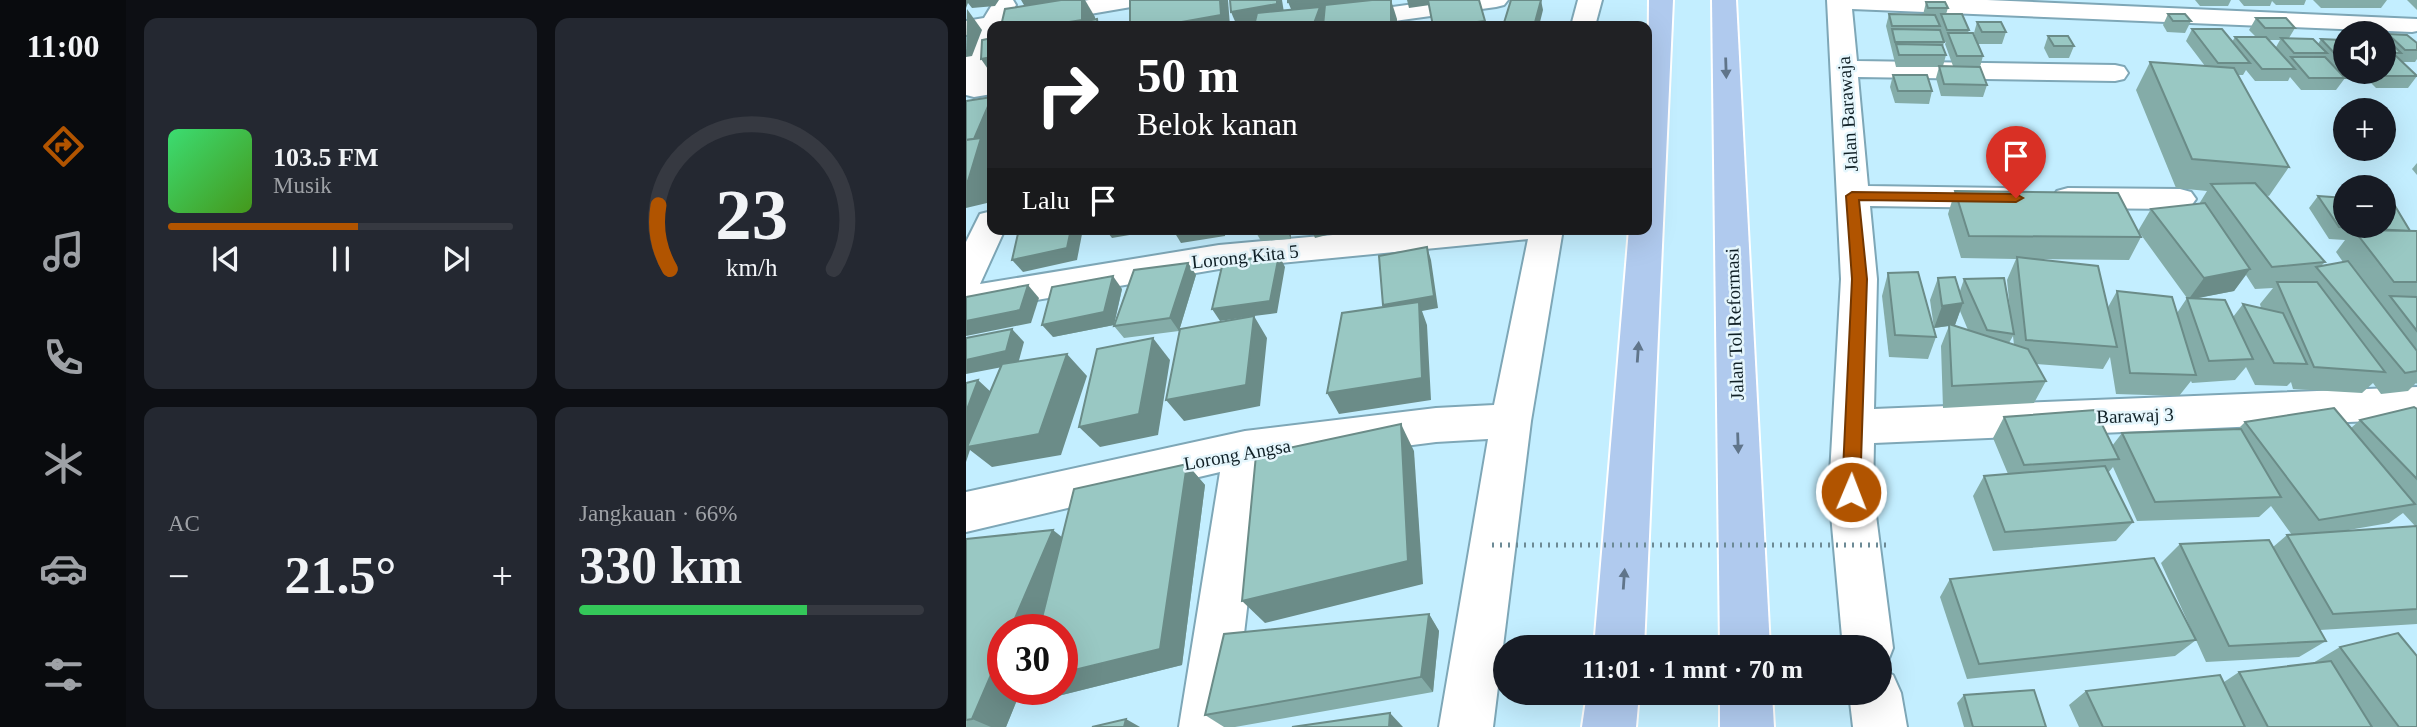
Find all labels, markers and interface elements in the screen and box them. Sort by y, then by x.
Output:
map controls [2333,21,2396,238]
button: sound [2333,21,2396,84]
text: 11:00 [27,28,99,64]
text: 50 m [1137,48,1239,103]
icon: right [1022,49,1113,140]
street label: Jalan Barawaja [1833,55,1862,172]
one-way arrow [1721,57,1732,79]
button: + [2333,98,2396,161]
text: Belok kanan [1137,106,1298,142]
icon: directions [39,122,88,171]
pin [1986,126,2046,198]
icon: arrive [1997,137,2035,175]
text: 103.5 FM [273,143,378,172]
text: Musik [273,173,332,198]
text: 23 [715,175,788,256]
button: − [2333,175,2396,238]
icon: arrive [1084,182,1122,220]
text: Lalu [1022,186,1070,215]
icon: music [39,227,88,276]
icon: previous [207,240,245,278]
icon: pause [322,240,360,278]
icon: next [437,240,475,278]
street label: Lorong Kita 5 [1190,240,1300,273]
street label: Jalan Tol Reformasi [1721,247,1748,401]
text: km/h [726,254,778,281]
icon: phone [39,333,88,382]
one-way arrow [1633,341,1644,363]
street label: Barawaj 3 [2096,404,2174,427]
one-way arrow [1732,432,1744,454]
street label: Lorong Angsa [1182,435,1293,474]
icon: climate [39,439,88,488]
position arrow [1814,455,1888,529]
text: Jangkauan · 66% [579,501,737,526]
text: AC [168,511,200,536]
text: 330 km [579,537,742,594]
icon: car [39,544,88,593]
text: 21.5° [285,547,396,604]
text: − [168,555,189,597]
text: + [492,555,513,597]
one-way arrow [1618,568,1629,590]
speed limit sign: 30 [987,614,1078,705]
icon: filters [39,650,88,699]
text: 11:01 · 1 mnt · 70 m [1582,655,1803,684]

